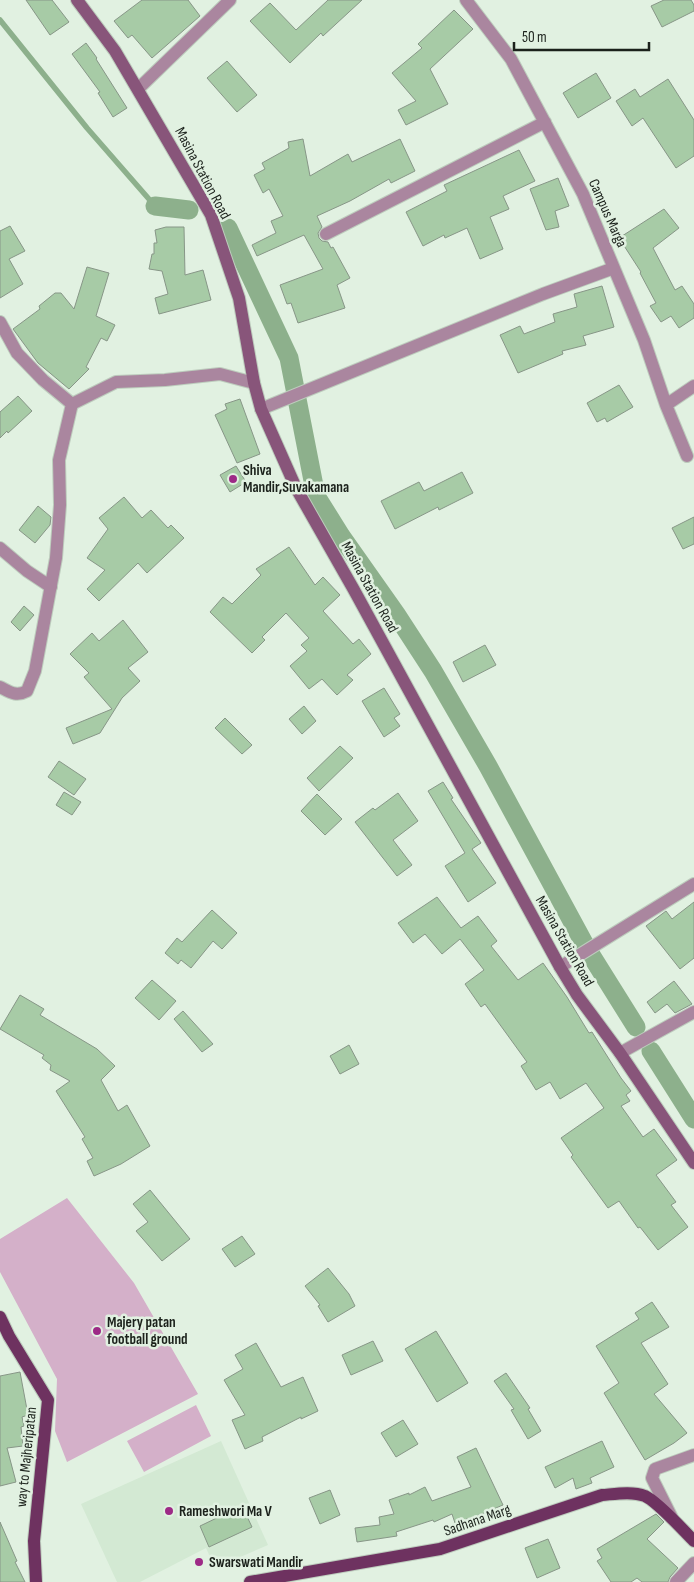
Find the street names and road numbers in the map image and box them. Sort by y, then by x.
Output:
street label: Masina Station Road [170,124,235,223]
street label: Campus Marga [584,176,631,251]
street label: Masina Station Road [337,538,402,636]
street label: Masina Station Road [531,893,598,990]
street label: way to Majheripatan [12,1406,41,1508]
street label: Sadhana Marg [441,1500,513,1541]

